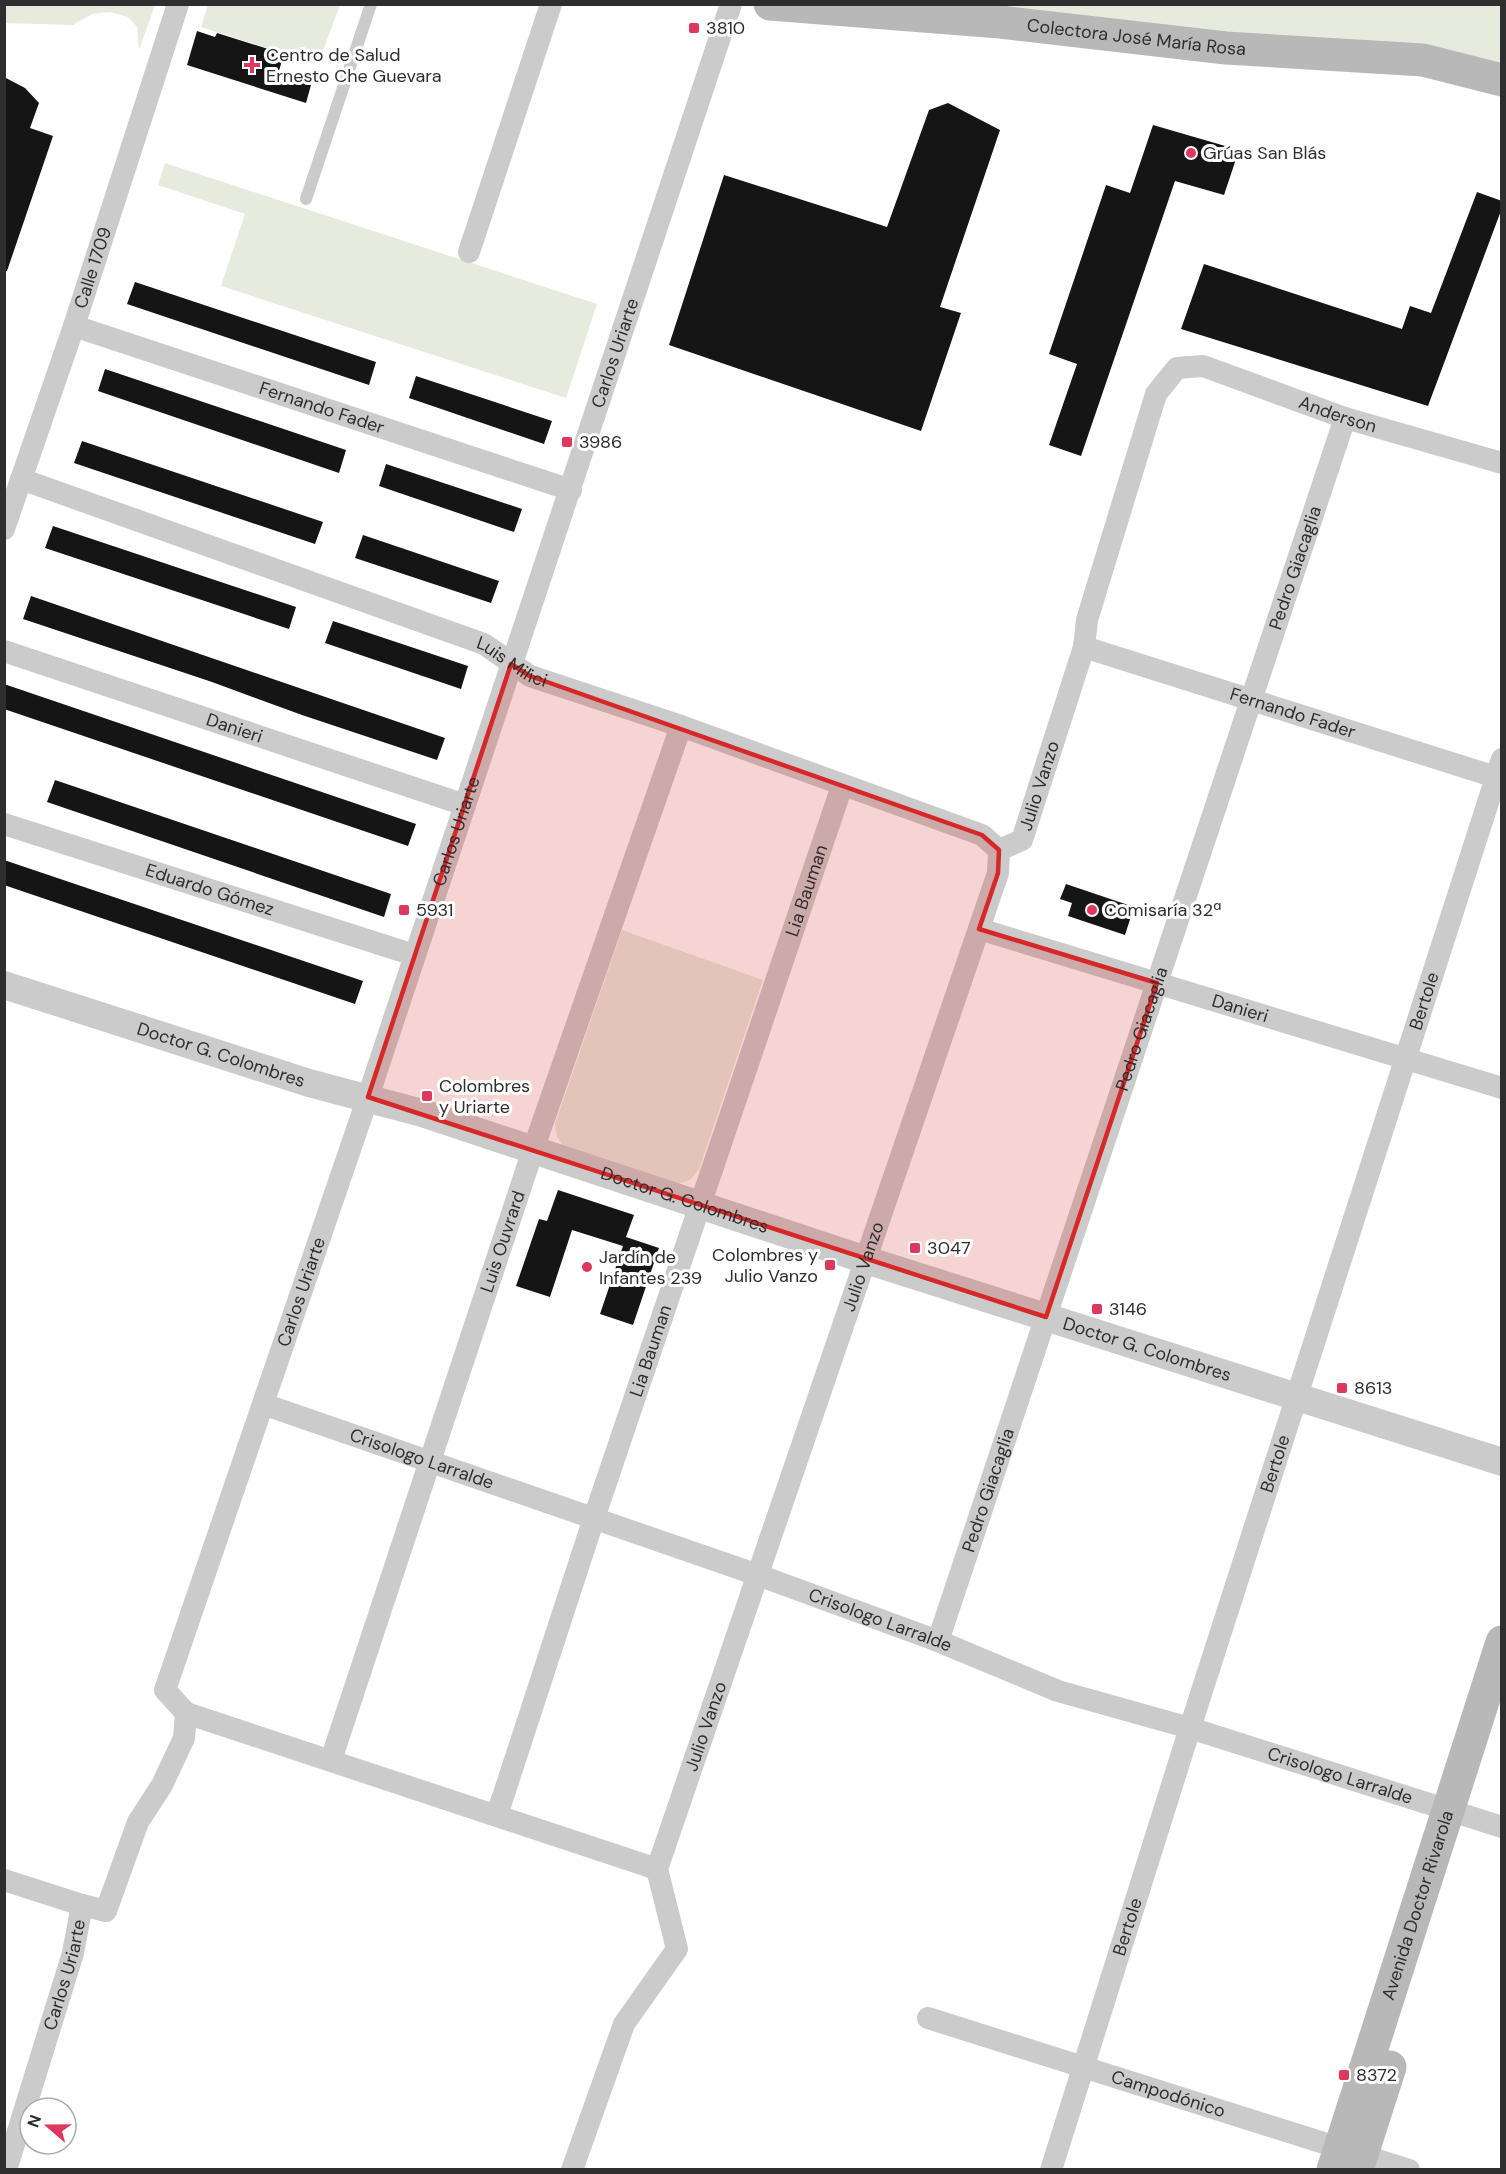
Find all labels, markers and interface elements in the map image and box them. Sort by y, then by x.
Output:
street label: Colectora José María Rosa [1026,13,1247,61]
place label: 3810 [706,16,745,40]
marker: 3810 [687,21,701,35]
place label: Centro de Salud Ernesto Che Guevara [266,43,442,88]
marker: Centro de Salud Ernesto Che Guevara [243,56,261,74]
place label: Grúas San Blás [1203,141,1326,165]
marker: Grúas San Blás [1184,146,1198,160]
street label: Calle 1709 [68,224,117,312]
street label: Carlos Uriarte [586,295,644,411]
street label: Fernando Fader [256,376,388,440]
street label: Anderson [1296,390,1379,438]
place label: 3986 [579,430,622,454]
marker: 3986 [560,435,574,449]
street label: Pedro Giacaglia [1263,503,1327,633]
street label: Luis Milici [474,630,551,693]
street label: Fernando Fader [1227,682,1359,744]
street label: Danieri [203,707,266,749]
street label: Julio Vanzo [1014,738,1065,834]
street label: Carlos Uriarte [427,773,486,889]
street label: Lia Bauman [780,841,833,940]
street label: Eduardo Gómez [142,858,277,921]
place label: 5931 [416,898,453,922]
place label: Comisaría 32ª [1104,898,1222,922]
marker: 5931 [397,903,411,917]
marker: Comisaría 32ª [1085,903,1099,917]
street label: Pedro Giacaglia [1110,964,1173,1094]
street label: Bertole [1404,969,1445,1033]
street label: Danieri [1209,988,1271,1028]
street label: Doctor G. Colombres [134,1017,308,1093]
place label: Colombres y Uriarte [439,1074,530,1119]
marker: Colombres y Uriarte [420,1089,434,1103]
street label: Doctor G. Colombres [598,1161,772,1239]
street label: Luis Ouvrard [475,1188,531,1296]
street label: Julio Vanzo [837,1219,890,1315]
street label: Carlos Uriarte [271,1234,331,1350]
place label: 3047 [927,1236,971,1260]
marker: 3047 [908,1241,922,1255]
place label: Colombres y Julio Vanzo [712,1243,818,1288]
place label: Jardín de Infantes 239 [599,1245,702,1290]
marker: Colombres y Julio Vanzo [823,1258,837,1272]
marker: Jardín de Infantes 239 [580,1260,594,1274]
place label: 3146 [1109,1297,1147,1321]
street label: Lia Bauman [624,1302,677,1400]
marker: 3146 [1090,1302,1104,1316]
street label: Doctor G. Colombres [1060,1311,1234,1387]
place label: 8613 [1354,1376,1393,1400]
marker: 8613 [1335,1381,1349,1395]
street label: Crisologo Larralde [346,1423,497,1495]
street label: Pedro Giacaglia [956,1425,1020,1555]
street label: Bertole [1255,1432,1296,1496]
street label: Crisologo Larralde [805,1583,956,1658]
street label: Julio Vanzo [679,1678,732,1774]
street label: Crisologo Larralde [1264,1741,1416,1810]
street label: Avenida Doctor Rivarola [1376,1807,1459,2003]
street label: Bertole [1107,1895,1148,1959]
street label: Carlos Uriarte [38,1917,91,2033]
place label: 8372 [1356,2063,1397,2087]
street label: Campodónico [1108,2065,1228,2123]
marker: 8372 [1337,2068,1351,2082]
north arrow [18,2096,78,2156]
text: N [23,2112,46,2130]

